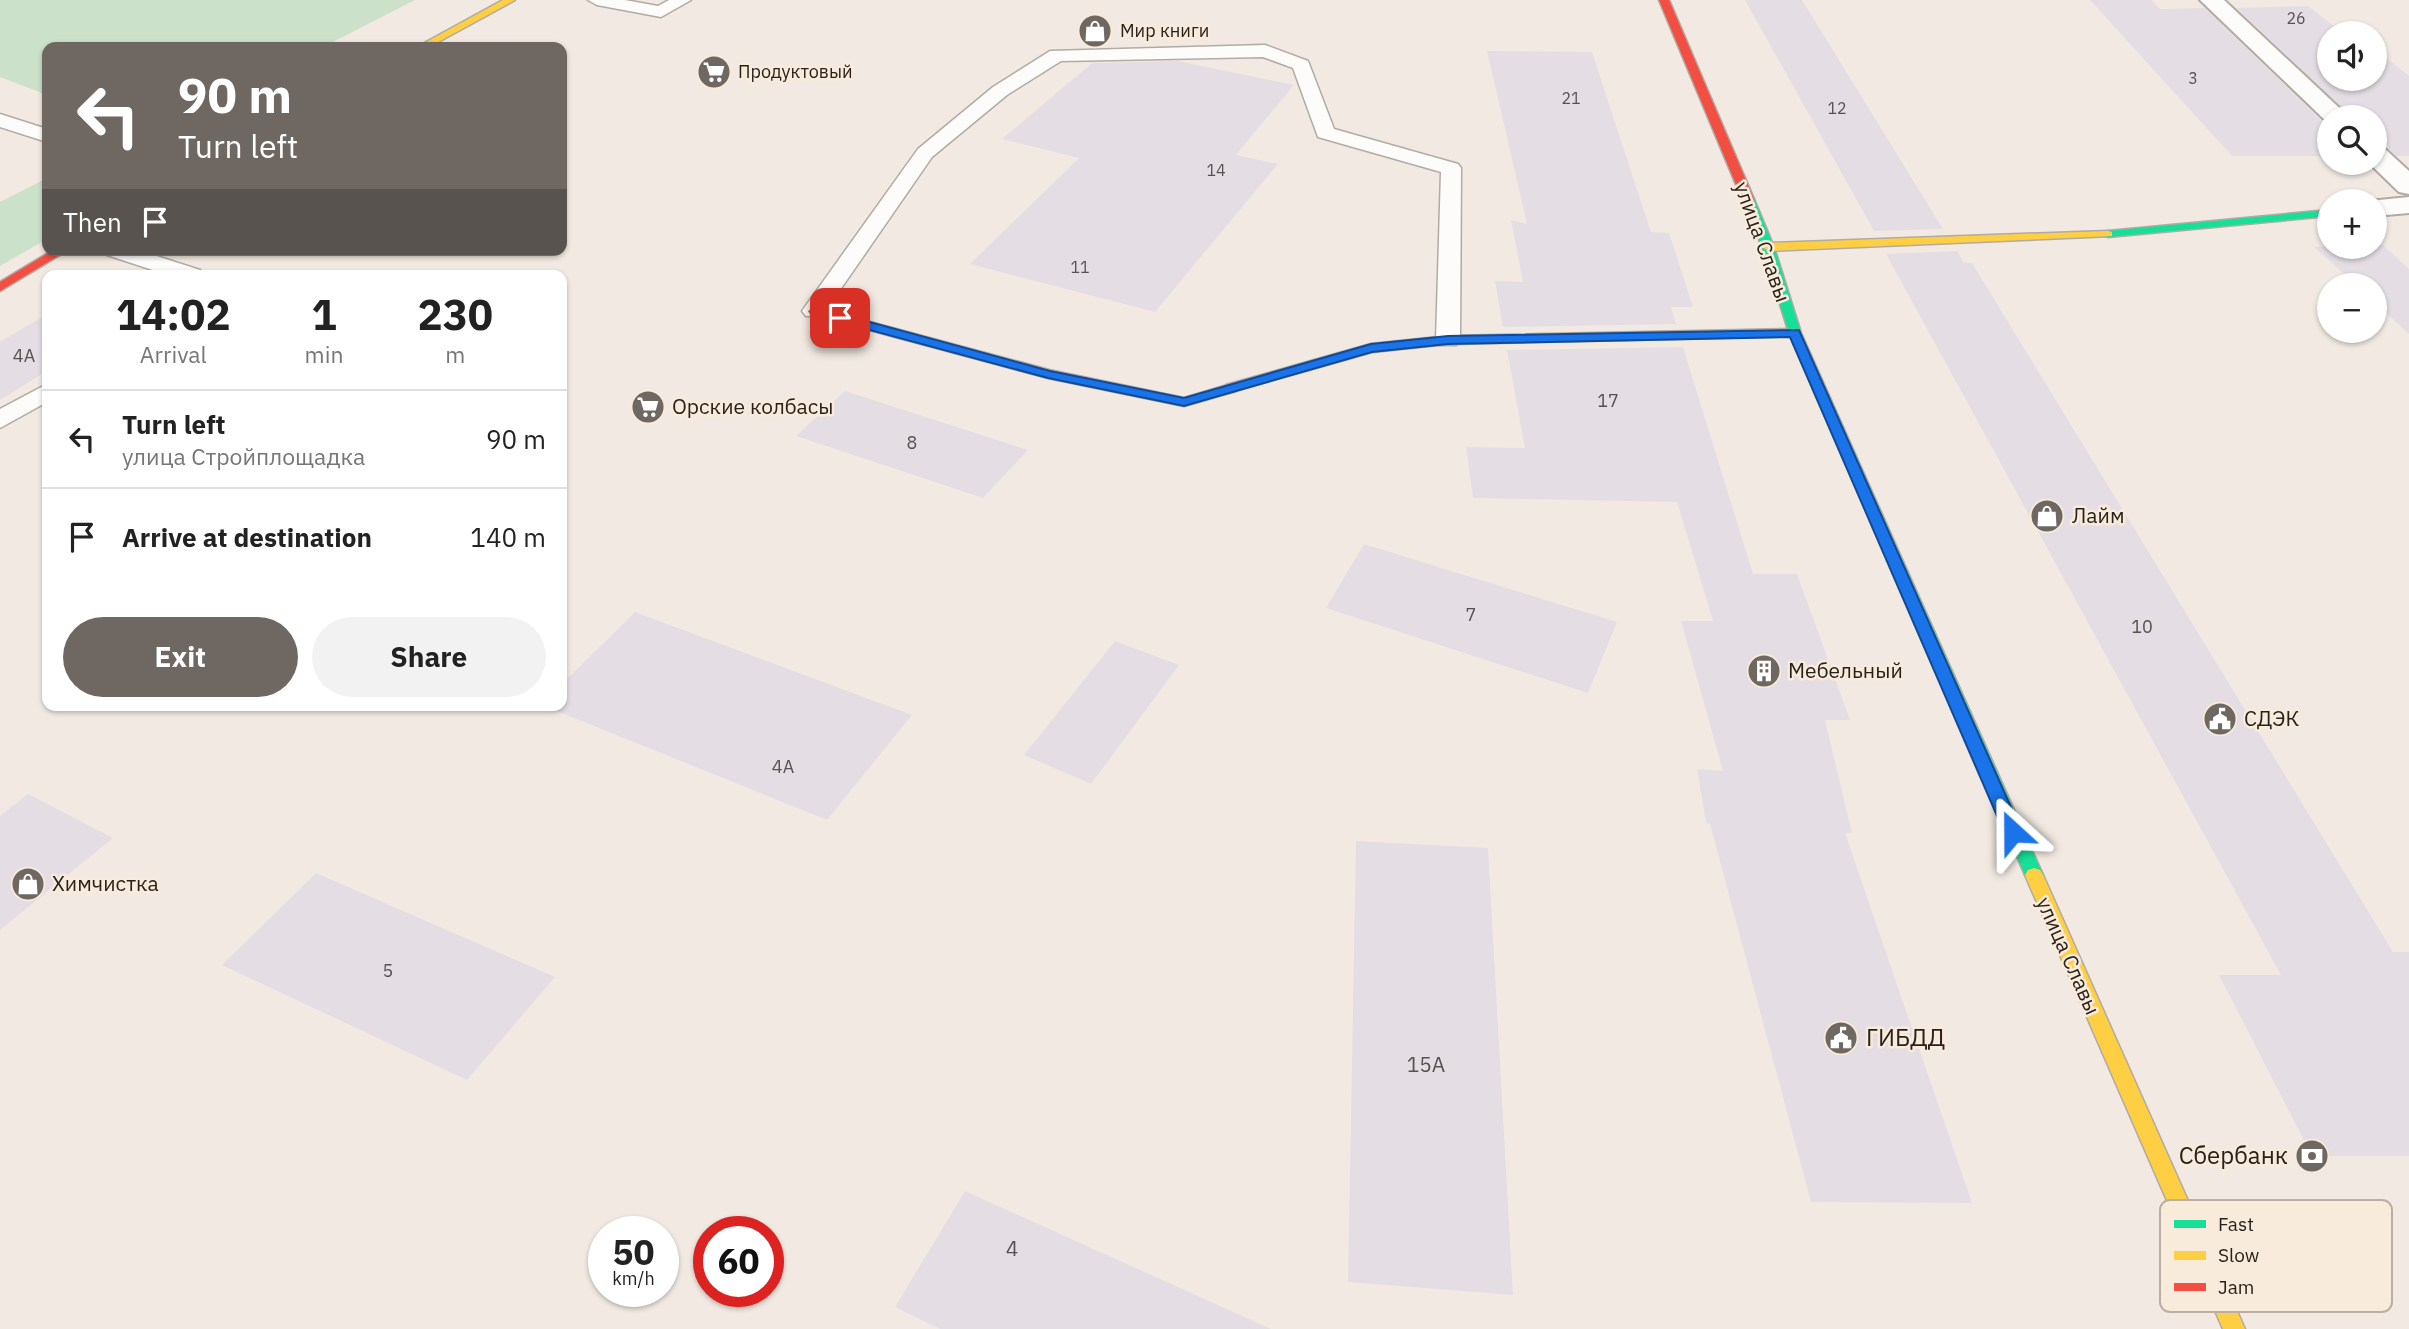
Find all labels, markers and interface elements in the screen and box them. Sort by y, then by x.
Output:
house number: 26 [2286,8,2306,28]
shop icon: Мир книги [1076,12,1114,50]
place label: Мир книги [1120,19,1209,42]
map controls [2317,21,2387,343]
button: sound [2317,21,2387,91]
supermarket icon: Продуктовый [695,53,733,91]
place label: Продуктовый [738,60,853,83]
text: 90 m [178,63,292,126]
house number: 3 [2188,68,2198,88]
icon: left [63,70,154,161]
house number: 21 [1561,88,1581,108]
house number: 12 [1827,98,1847,118]
button: search [2317,105,2387,175]
text: Turn left [178,125,298,167]
house number: 14 [1206,160,1226,180]
street label: улица Славы [1728,178,1798,306]
button: + [2317,189,2387,259]
icon: arrive [136,203,174,241]
text: Then [63,205,122,239]
house number: 11 [1070,257,1090,277]
button: − [2317,273,2387,343]
text: 14:02 [116,287,231,342]
text: 1 [311,287,337,342]
text: 230 [417,287,493,342]
pin [810,288,870,348]
icon: arrive [821,299,859,337]
text: Arrival [140,339,207,369]
text: min [305,339,343,369]
text: m [445,339,465,369]
house number: 4А [13,344,36,367]
supermarket icon: Орские колбасы [629,388,667,426]
house number: 17 [1597,389,1619,412]
place label: Орские колбасы [672,392,834,420]
text: Turn left [122,407,225,441]
icon: left [63,420,101,458]
text: 90 m [486,422,546,456]
house number: 8 [907,431,917,454]
text: улица Стройплощадка [122,441,365,471]
shop icon: Лайм [2028,497,2066,535]
place label: Лайм [2072,501,2125,529]
icon: arrive [63,518,101,556]
text: Arrive at destination [122,520,372,554]
text: 140 m [470,520,546,554]
house number: 7 [1466,603,1476,626]
house number: 10 [2131,615,2153,638]
button: Exit [63,617,298,697]
button: Share [312,617,546,697]
building icon: Мебельный [1745,652,1783,690]
place label: Мебельный [1788,656,1903,684]
public building icon: СДЭК [2201,700,2239,738]
place label: СДЭК [2244,704,2299,732]
house number: 4А [772,755,795,778]
position arrow [1976,795,2050,869]
shop icon: Химчистка [9,865,47,903]
place label: Химчистка [52,869,159,897]
street label: улица Славы [2030,892,2107,1019]
house number: 5 [383,959,393,982]
public building icon: ГИБДД [1822,1019,1860,1057]
place label: ГИБДД [1866,1021,1945,1053]
house number: 15А [1407,1050,1445,1078]
bank icon: Сбербанк [2293,1137,2331,1175]
place label: Сбербанк [2179,1139,2288,1171]
legend [2160,1200,2392,1312]
text: Fast [2218,1212,2254,1236]
speed limit sign: 60 [693,1216,784,1307]
text: 50 [612,1229,655,1275]
house number: 4 [1006,1234,1018,1262]
text: Slow [2218,1243,2259,1267]
text: km/h [612,1267,655,1290]
text: Jam [2218,1275,2254,1299]

